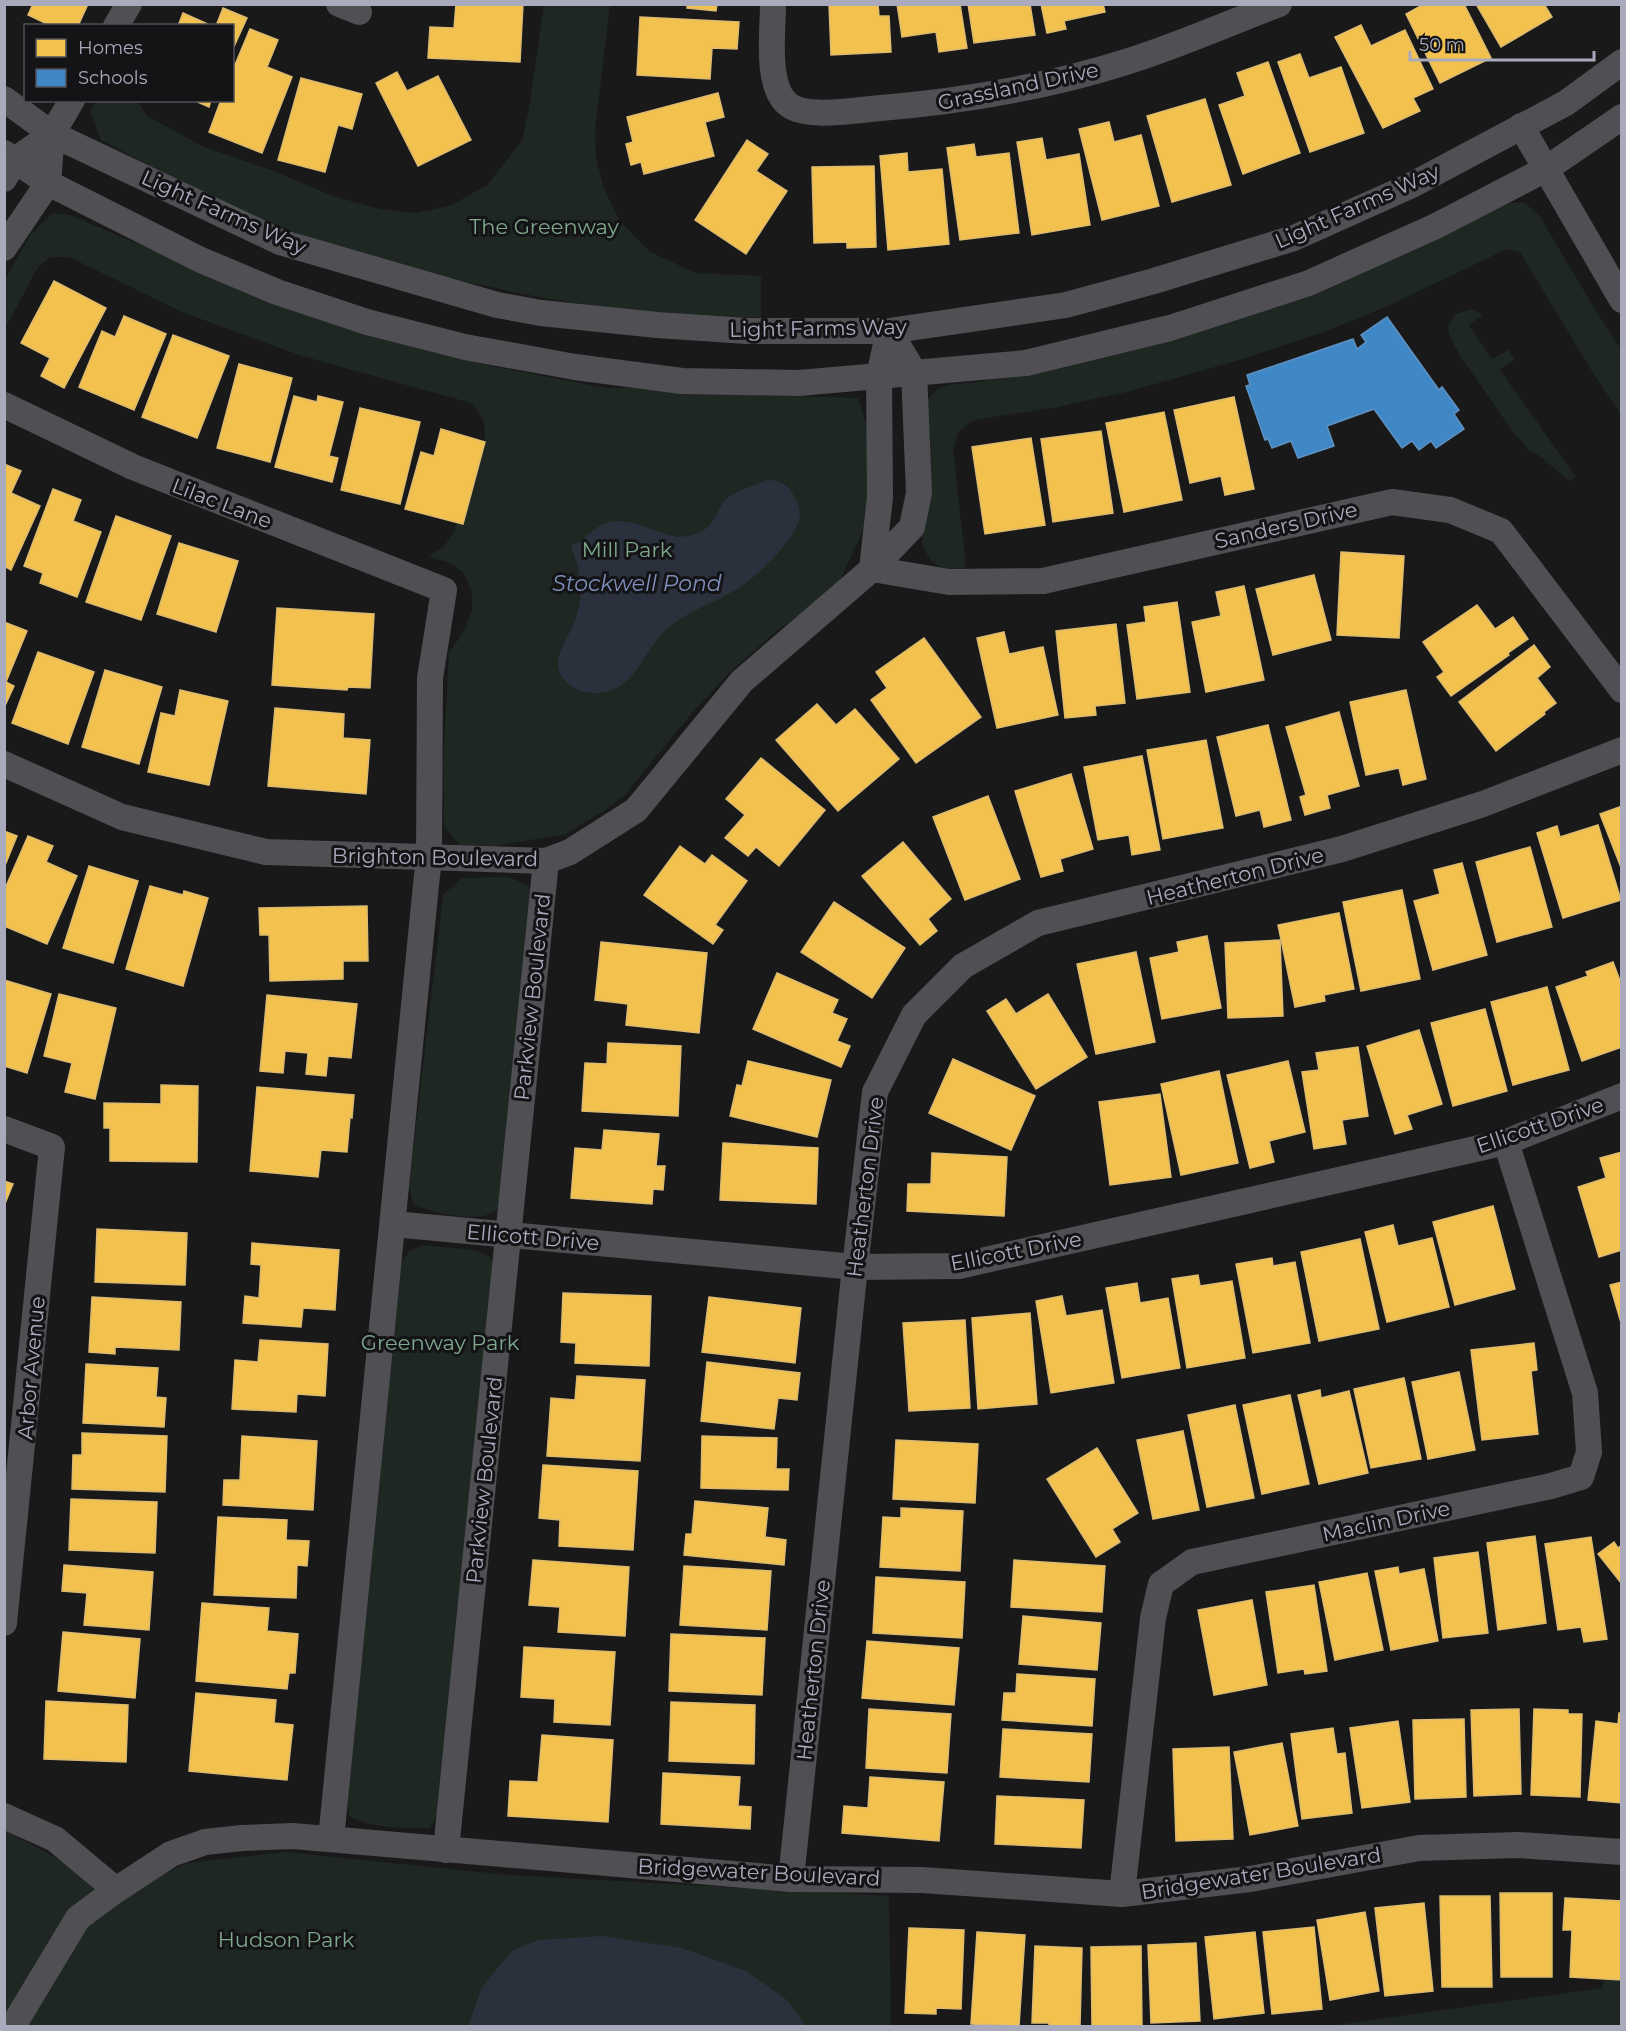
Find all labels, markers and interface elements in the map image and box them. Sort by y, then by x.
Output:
legend [24,24,234,102]
scale bar [1410,24,1594,62]
text: 50 m [1419,34,1465,56]
text: Homes [78,37,143,59]
street label: Grassland Drive [935,57,1101,115]
text: Schools [78,67,148,89]
street label: Light Farms Way [1271,158,1444,254]
street label: Light Farms Way [138,164,311,260]
park label: The Greenway [469,214,619,239]
street label: Light Farms Way [729,314,908,342]
street label: Lilac Lane [168,473,276,533]
street label: Sanders Drive [1212,496,1360,554]
park label: Mill Park [582,537,673,562]
water label: Stockwell Pond [552,570,722,597]
street label: Heatherton Drive [1144,842,1326,910]
street label: Brighton Boulevard [332,843,538,871]
street label: Parkview Boulevard [509,892,555,1102]
street label: Ellicott Drive [1473,1092,1607,1158]
street label: Heatherton Drive [842,1095,888,1279]
street label: Ellicott Drive [466,1219,600,1255]
street label: Ellicott Drive [948,1226,1084,1276]
street label: Arbor Avenue [12,1295,50,1441]
park label: Greenway Park [361,1330,520,1355]
street label: Parkview Boulevard [461,1375,507,1585]
street label: Maclin Drive [1320,1495,1452,1547]
street label: Heatherton Drive [791,1578,835,1762]
street label: Bridgewater Boulevard [1139,1842,1383,1904]
street label: Bridgewater Boulevard [637,1853,881,1891]
park label: Hudson Park [218,1927,355,1952]

